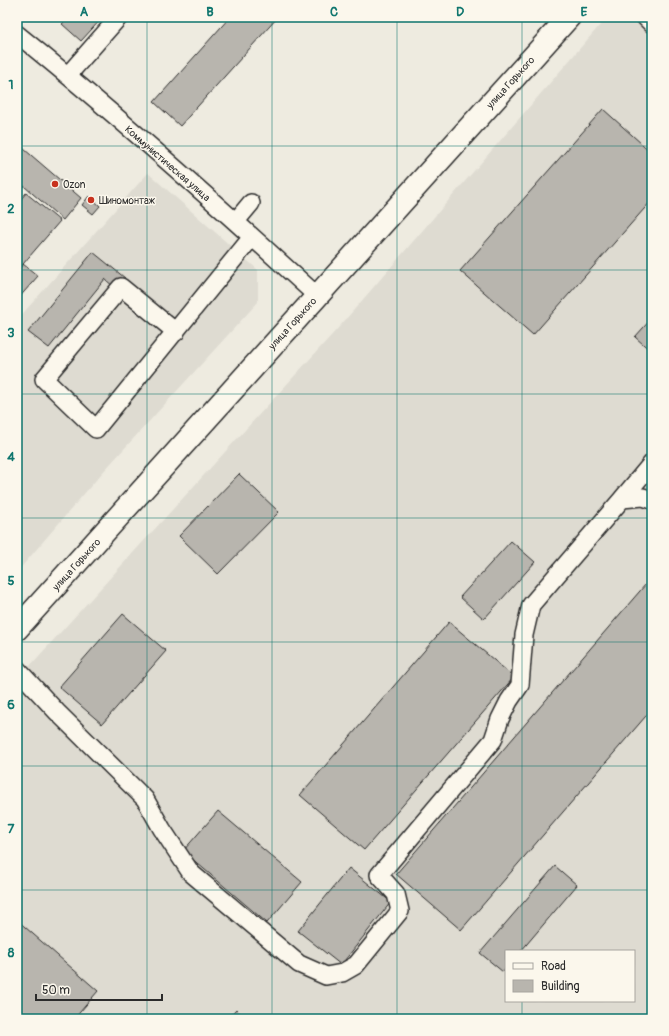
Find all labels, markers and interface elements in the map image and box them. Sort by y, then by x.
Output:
text: A [80,4,89,20]
text: B [206,4,214,20]
text: C [330,4,338,20]
text: D [456,4,464,20]
text: E [581,4,588,20]
street label: улица Горького [484,54,538,112]
text: 1 [8,77,14,93]
street label: Коммунистическая улица [122,123,213,204]
marker: Ozon [50,179,60,189]
place label: Ozon [63,179,86,191]
marker: Шиномонтаж [86,195,96,205]
place label: Шиномонтаж [99,195,156,207]
text: 2 [7,201,15,217]
street label: улица Горького [266,295,320,353]
text: 3 [7,325,15,341]
text: 4 [7,449,15,465]
street label: улица Горького [50,536,104,594]
text: 5 [7,573,15,589]
text: 6 [7,697,15,713]
text: 7 [8,821,15,837]
text: 8 [8,945,15,961]
legend [505,950,635,1002]
text: Road [541,959,566,974]
scale bar [36,976,162,1002]
text: Building [541,979,580,994]
text: 50 m [42,983,70,998]

